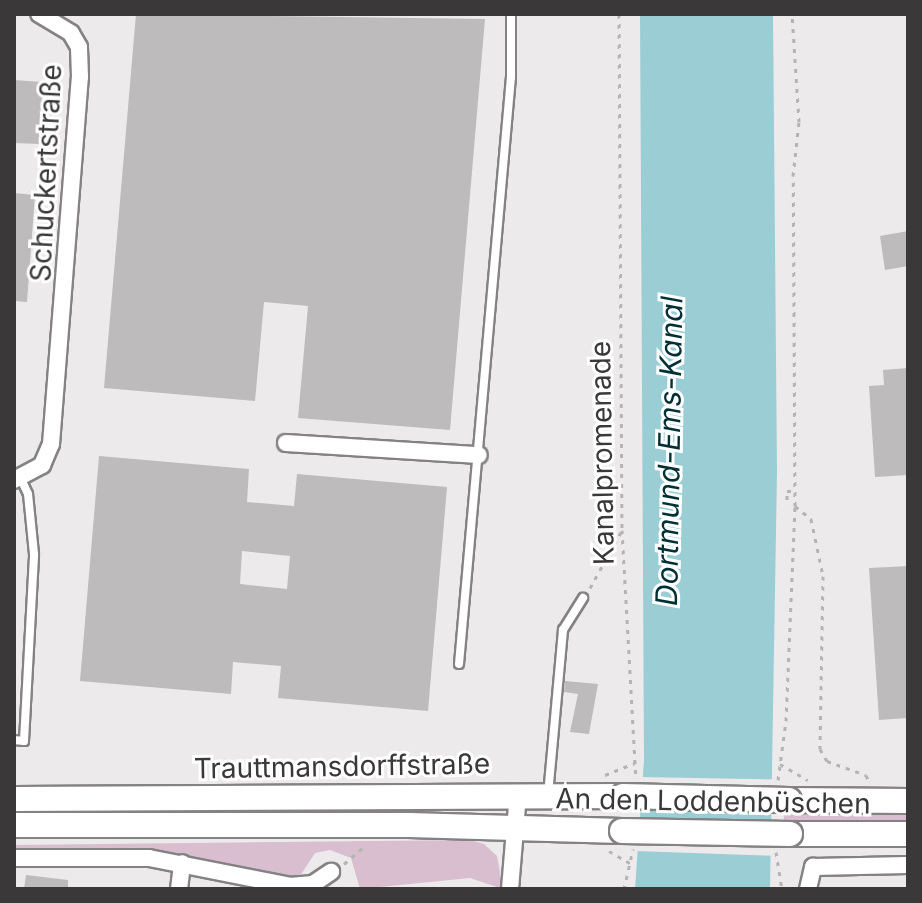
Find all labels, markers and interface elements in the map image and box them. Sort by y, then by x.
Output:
street label: Schuckertstraße [24,63,68,283]
water label: Dortmund-Ems-Kanal [648,296,690,606]
street label: Kanalpromenade [583,341,621,565]
street label: Trauttmansdorffstraße [194,747,490,785]
street label: An den Loddenbüschen [555,781,871,821]

